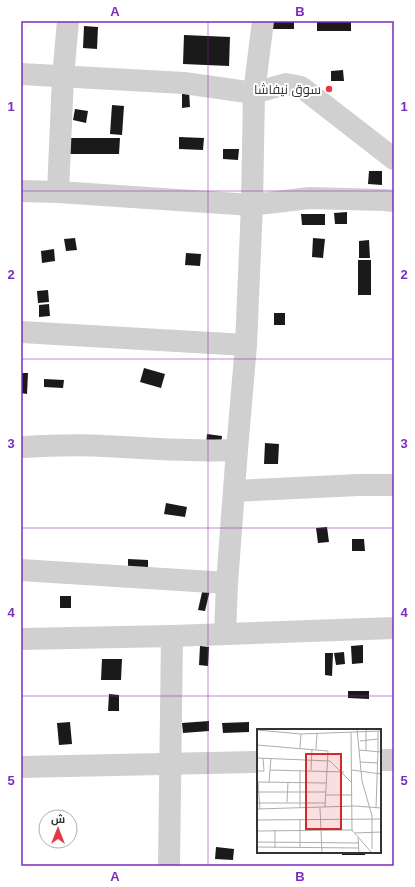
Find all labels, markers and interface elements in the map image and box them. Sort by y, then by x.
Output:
text: A [110,4,120,19]
text: B [295,4,305,19]
place label: سوق نيفاشا [254,82,321,97]
marker: سوق نيفاشا [324,84,334,94]
text: 1 [7,99,15,114]
text: 1 [400,99,408,114]
text: 2 [7,267,15,282]
text: 2 [400,267,408,282]
text: 3 [7,436,15,451]
text: 3 [400,436,408,451]
text: 4 [7,605,15,620]
text: 4 [400,605,408,620]
inset map [257,729,381,853]
text: 5 [7,773,15,788]
text: 5 [400,773,408,788]
north arrow [38,809,78,849]
text: ش [51,813,65,826]
text: A [110,869,120,884]
text: B [295,869,305,884]

